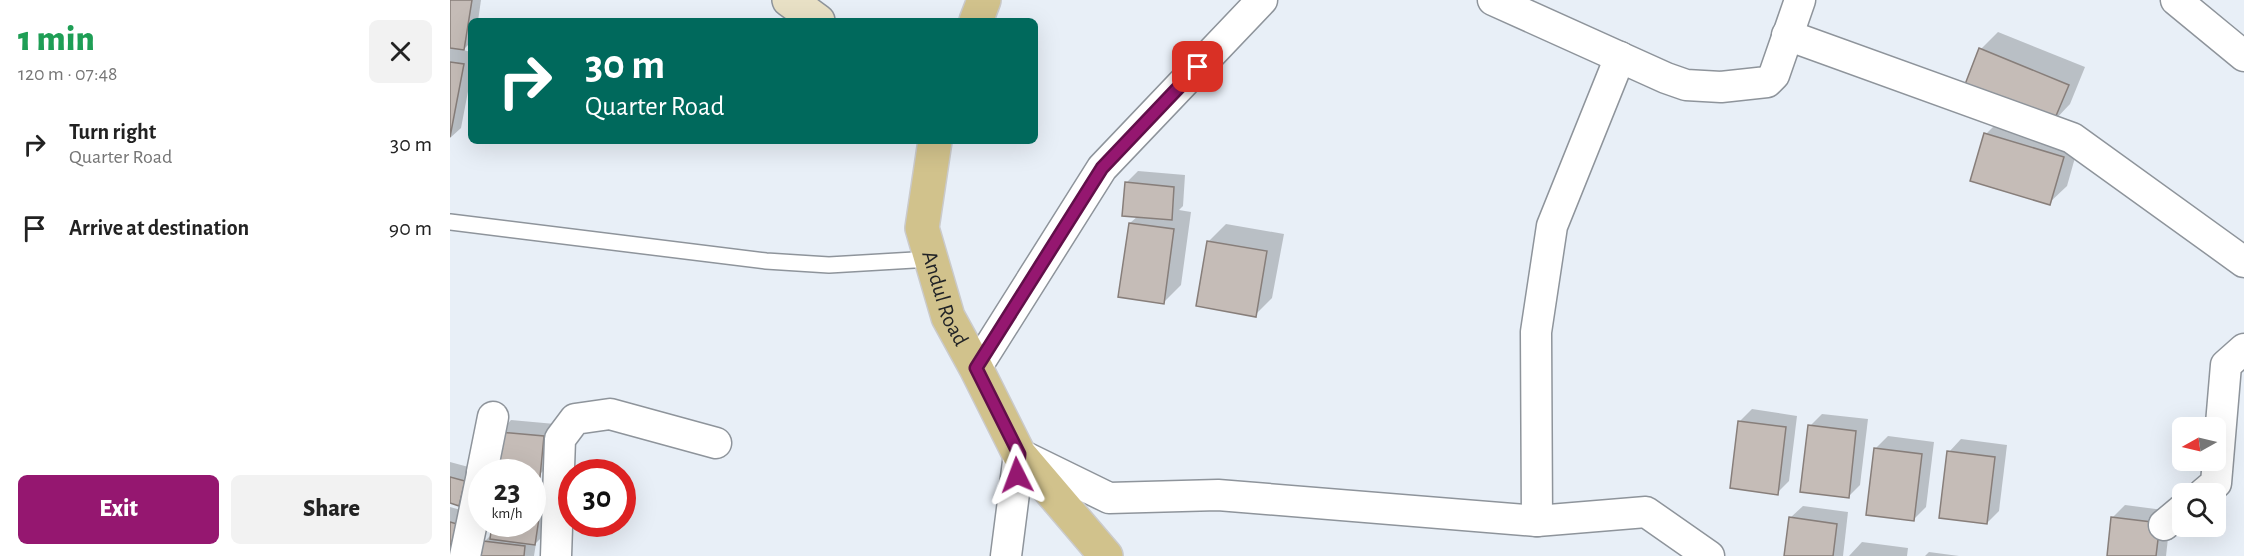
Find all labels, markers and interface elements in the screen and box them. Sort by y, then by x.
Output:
button: close [369,20,432,83]
text: 1 min [18,21,95,57]
pin [1172,41,1223,92]
icon: right [486,42,564,120]
text: 30 m [585,44,665,86]
icon: arrive [1181,50,1214,83]
text: 120 m · 07:48 [18,64,118,84]
text: Quarter Road [585,93,725,120]
text: Turn right [69,121,156,143]
icon: right [18,128,51,161]
text: 30 m [390,133,432,155]
text: Quarter Road [69,147,172,167]
icon: arrive [18,212,51,245]
text: Arrive at destination [69,217,249,239]
text: 90 m [389,217,432,239]
street label: Andul Road [918,248,973,349]
north arrow [2172,417,2226,471]
map controls [2172,417,2226,537]
position arrow [985,443,1049,507]
speed limit sign: 30 [558,459,636,537]
button: Exit [18,475,219,544]
button: Share [231,475,432,544]
text: 23 [493,476,521,506]
button: search [2172,483,2226,537]
text: km/h [492,506,522,521]

